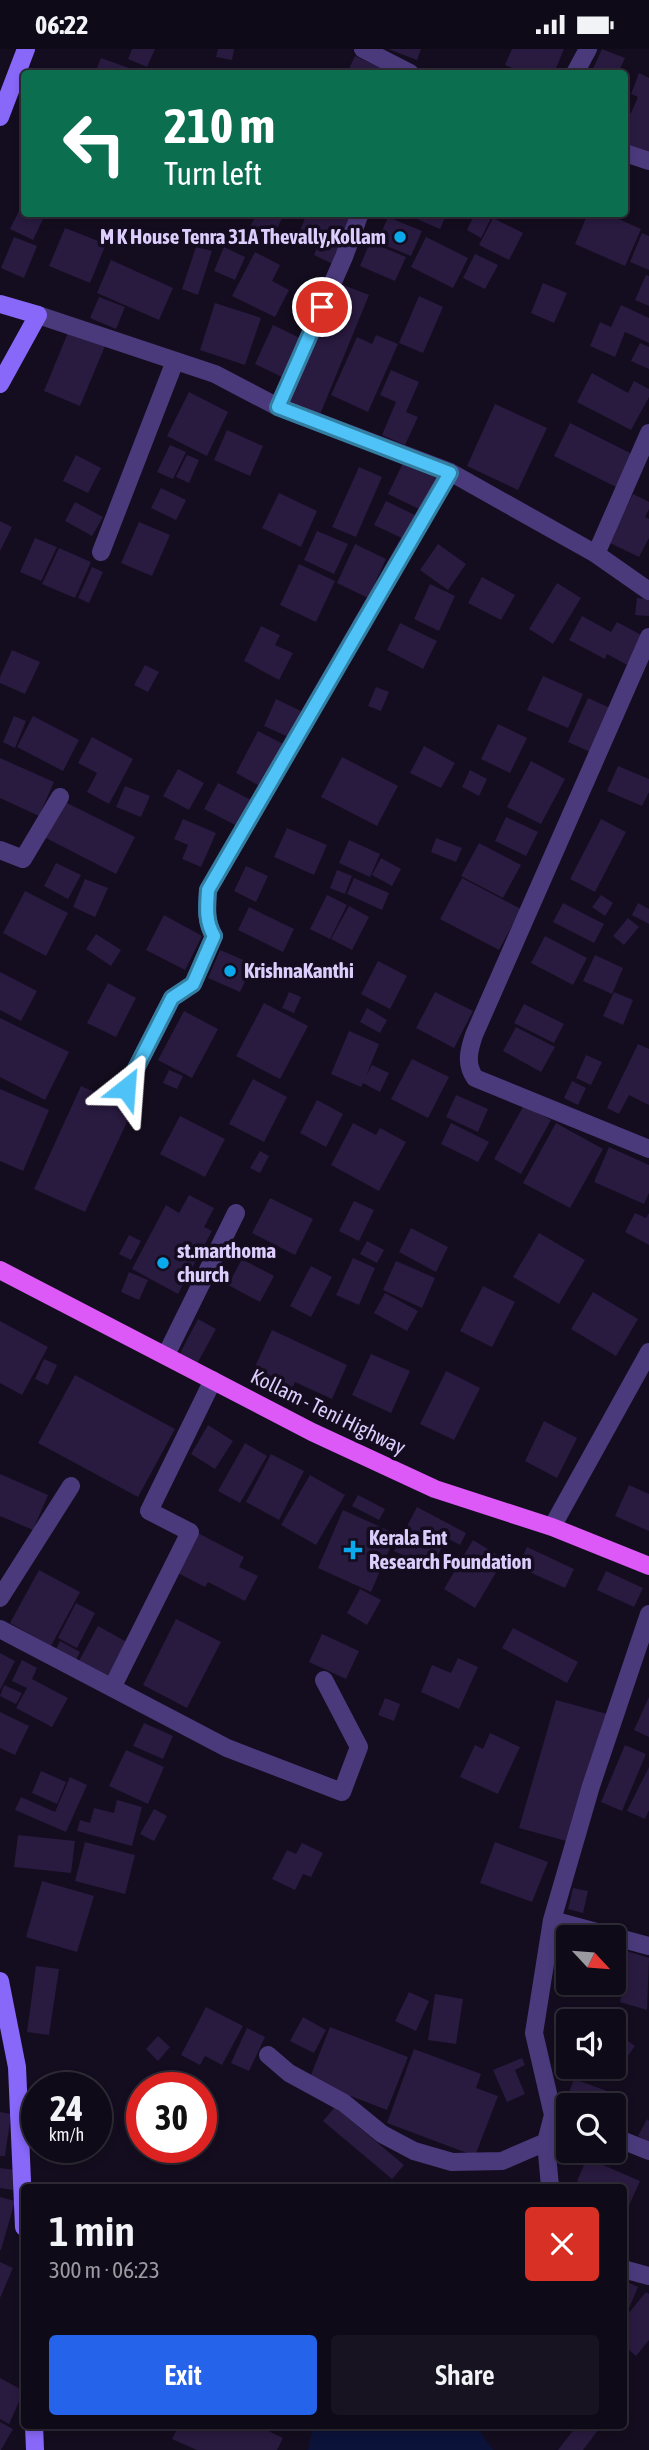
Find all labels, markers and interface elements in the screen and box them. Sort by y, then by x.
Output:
text: 06:22 [35,10,89,40]
text: 210 m [164,97,275,153]
icon: left [49,98,140,189]
text: Turn left [164,155,262,192]
place label: M K House Tenra 31A Thevally,Kollam [100,224,386,248]
marker: M K House Tenra 31A Thevally,Kollam [392,229,408,245]
pin [292,277,352,337]
icon: arrive [303,288,341,326]
place label: KrishnaKanthi [244,958,354,982]
marker: KrishnaKanthi [222,963,238,979]
position arrow [89,1051,163,1125]
place label: st.marthoma church [177,1238,276,1286]
marker: st.marthoma church [155,1255,171,1271]
street label: Kollam - Teni Highway [247,1363,410,1459]
place label: Kerala Ent Research Foundation [369,1525,532,1573]
marker: Kerala Ent Research Foundation [343,1540,363,1560]
north arrow [556,1925,626,1995]
map controls [556,1925,626,2163]
button: sound [556,2009,626,2079]
speed limit sign: 30 [126,2072,217,2163]
text: 24 [50,2088,83,2128]
button: search [556,2093,626,2163]
text: km/h [49,2124,84,2145]
text: 1 min [49,2207,135,2255]
button: close [525,2207,599,2281]
text: 300 m · 06:23 [49,2257,160,2283]
button: Exit [49,2335,317,2415]
button: Share [331,2335,599,2415]

